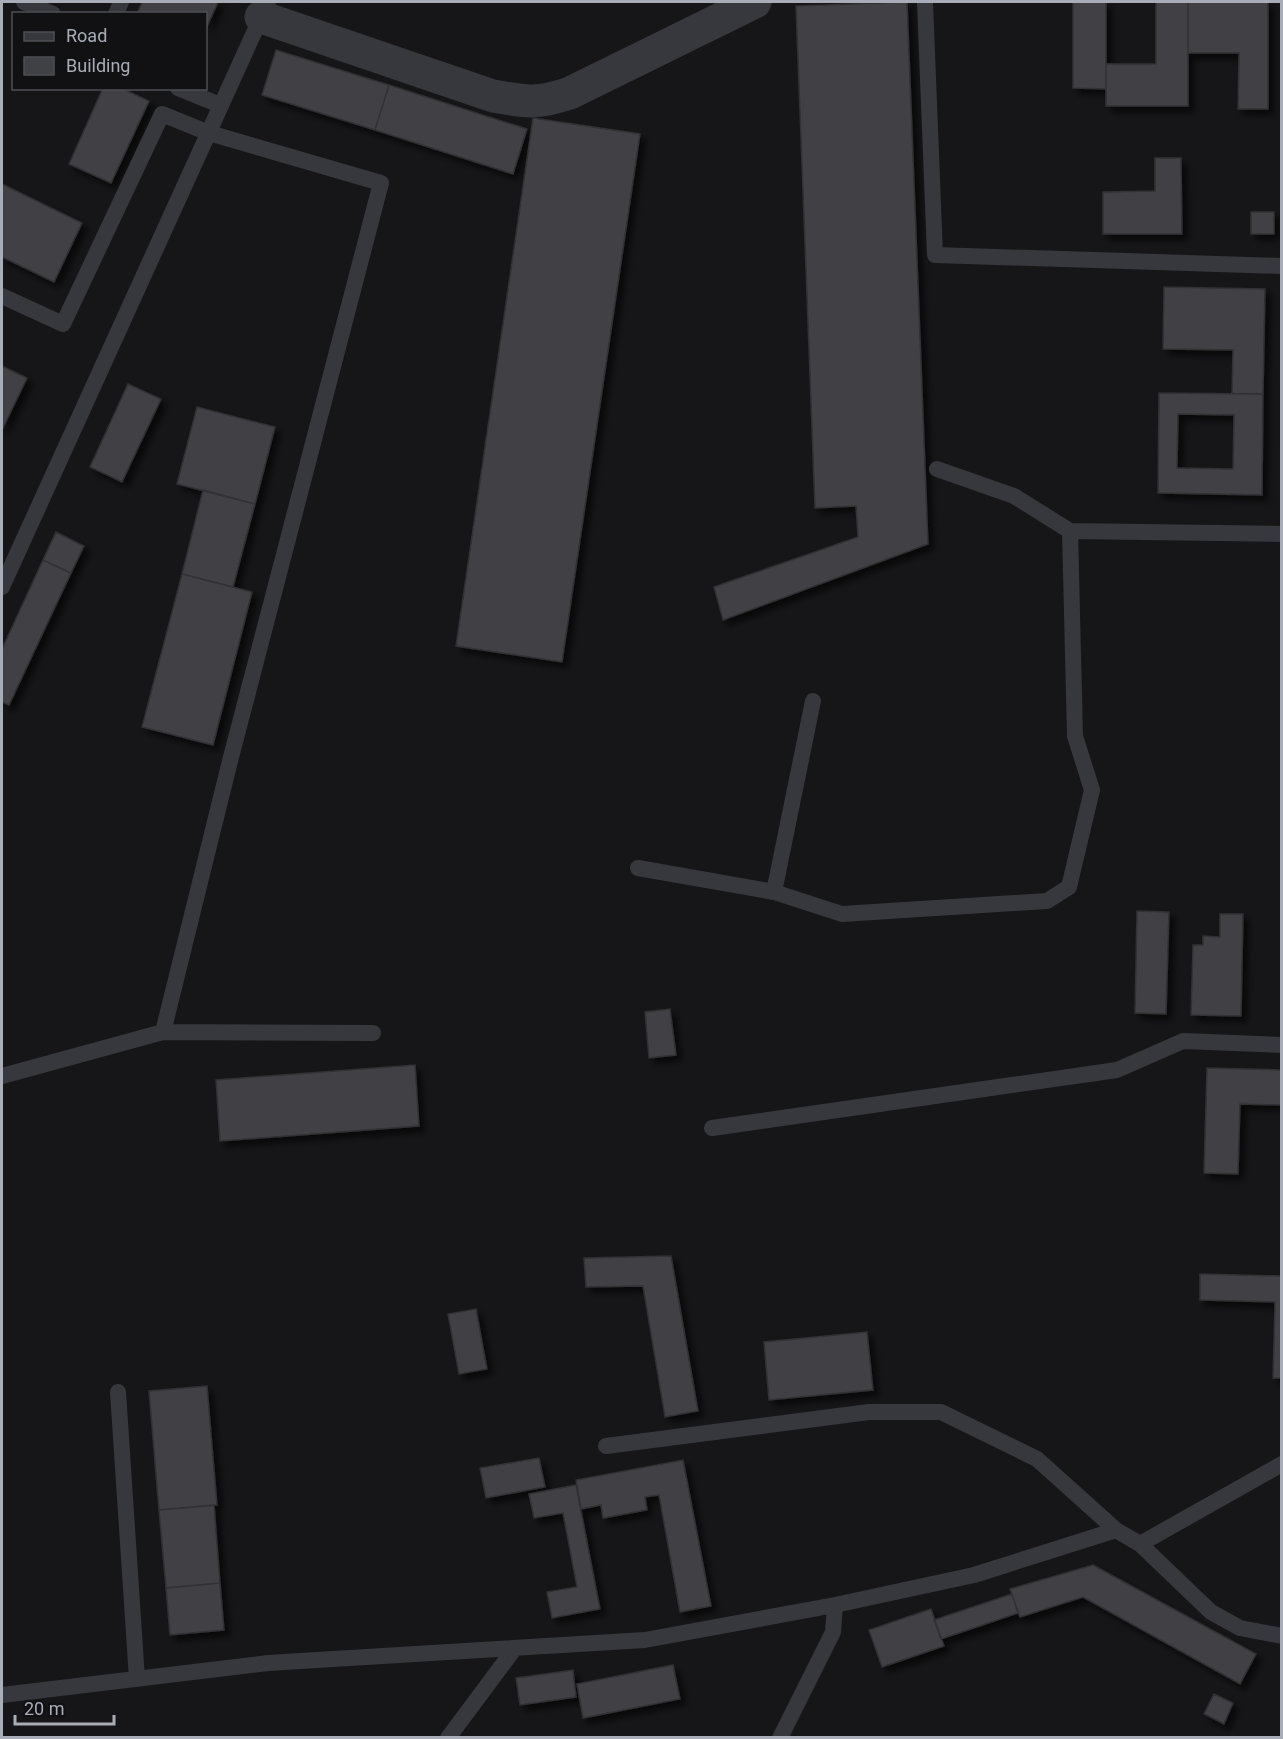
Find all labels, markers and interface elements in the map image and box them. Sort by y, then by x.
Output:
legend [12,12,207,90]
text: Road [66,25,107,46]
text: Building [66,55,130,76]
scale bar [15,1688,114,1726]
text: 20 m [24,1698,64,1719]

